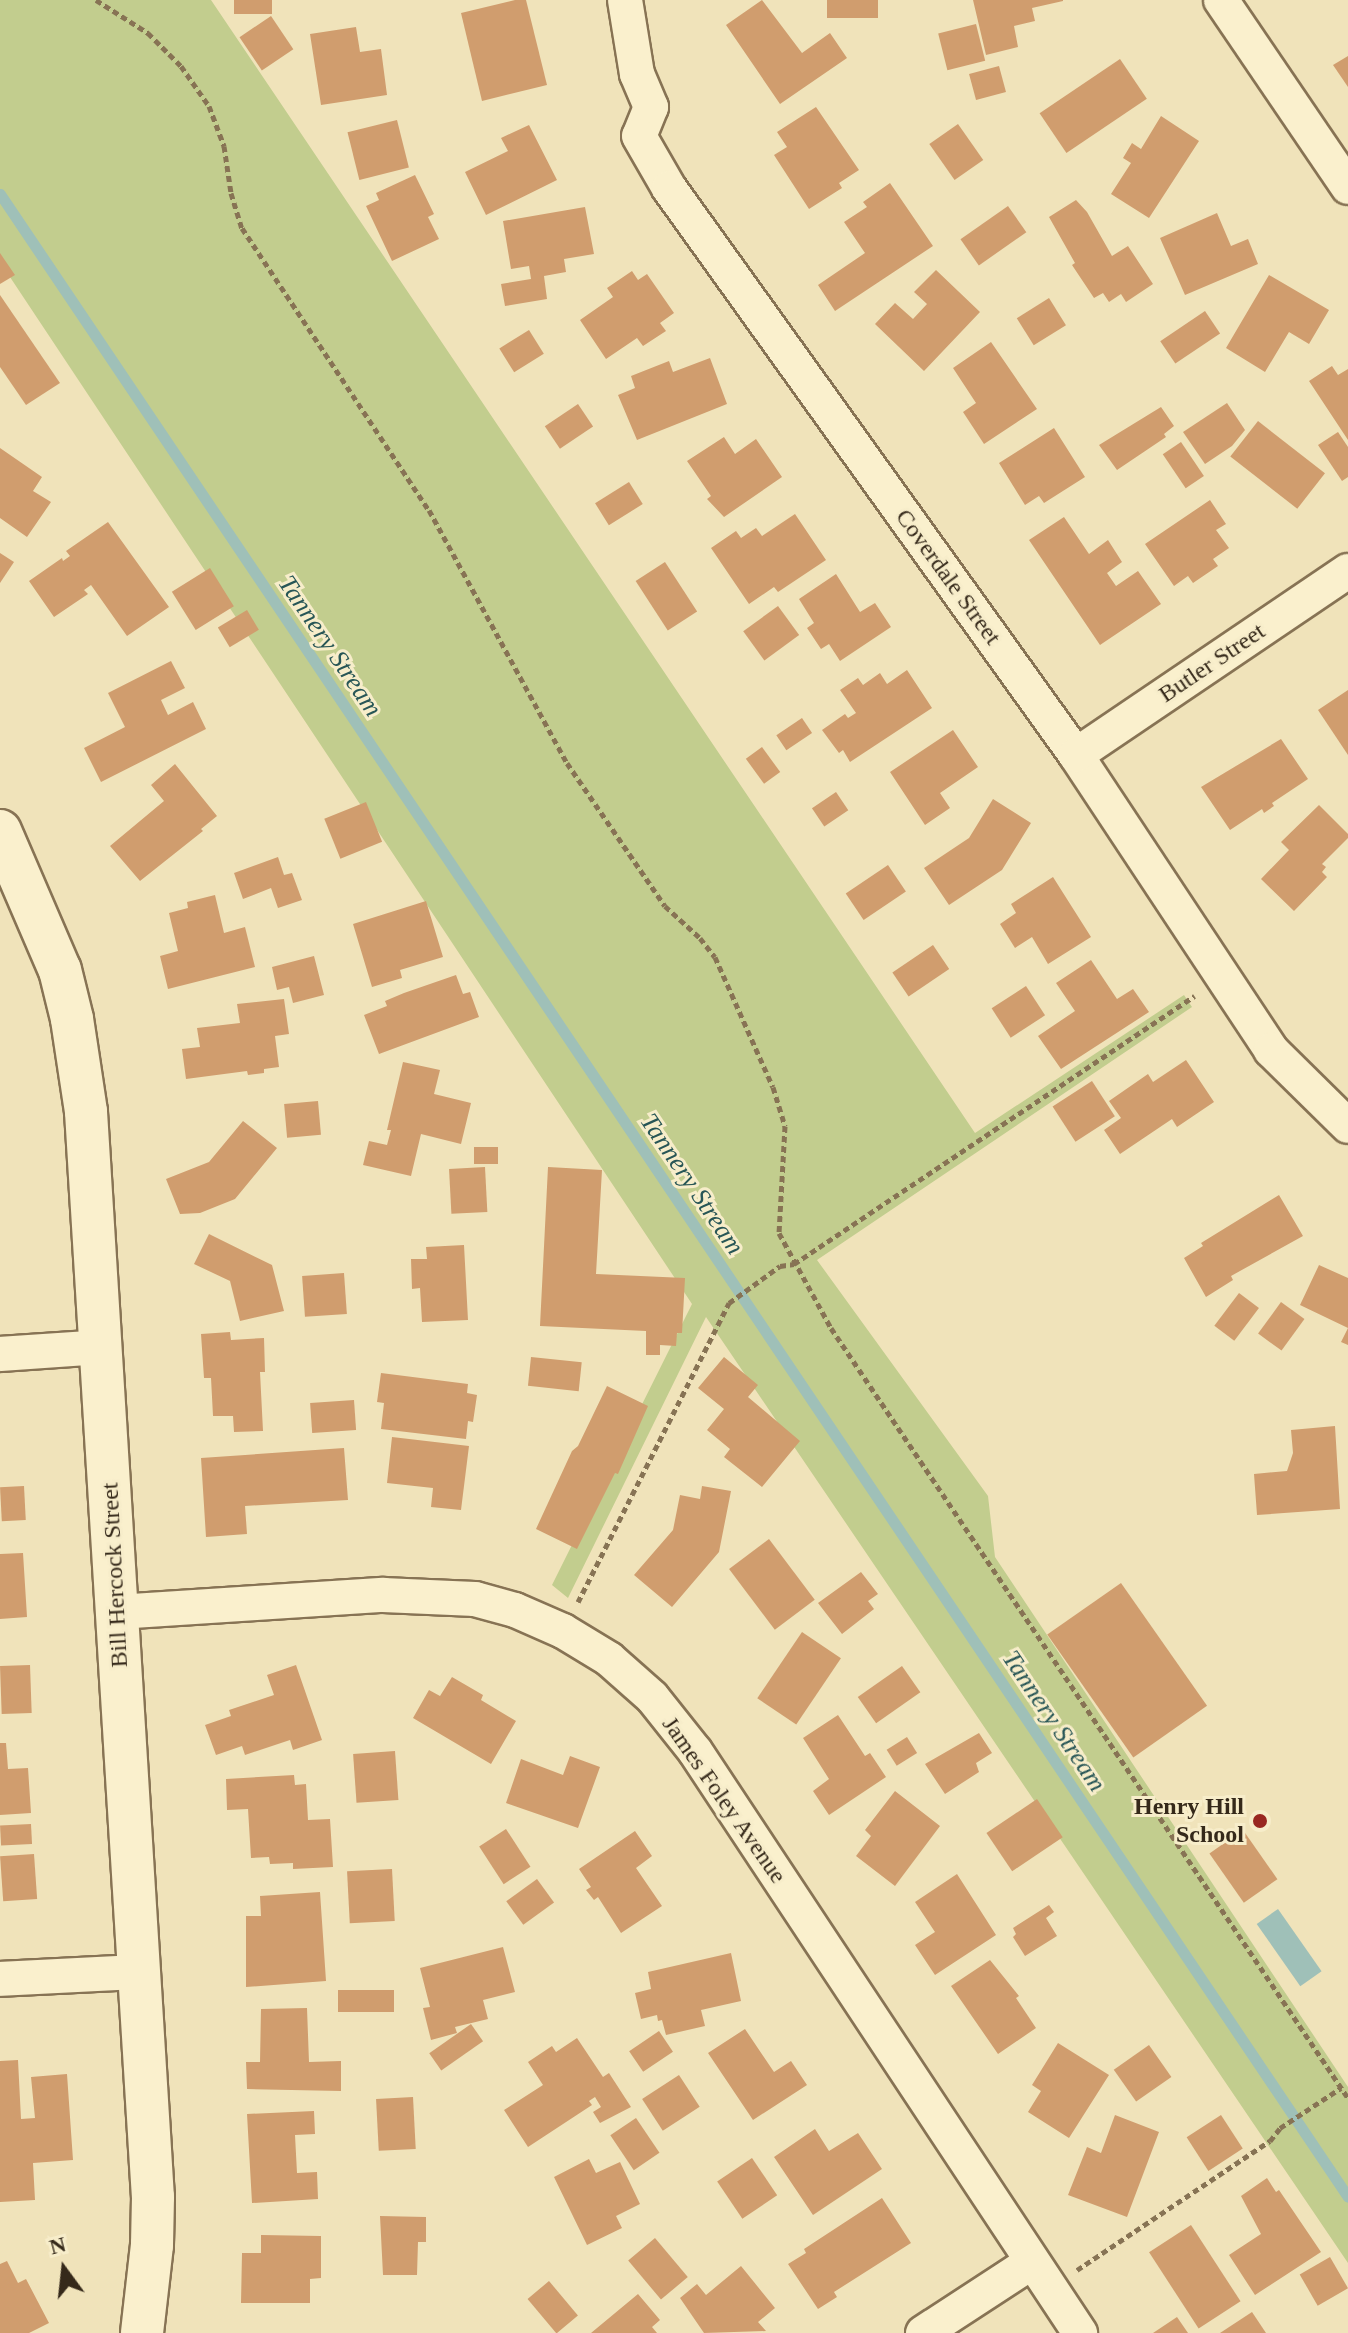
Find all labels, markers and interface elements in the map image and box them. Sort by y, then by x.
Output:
street label: Coverdale Street [889,504,1007,650]
water label: Tannery Stream [271,570,389,722]
street label: Butler Street [1153,617,1271,709]
water label: Tannery Stream [633,1108,751,1260]
street label: Bill Hercock Street [96,1482,134,1668]
water label: Tannery Stream [995,1645,1113,1797]
street label: James Foley Avenue [655,1711,793,1889]
place label: Henry Hill School [1134,1793,1244,1849]
marker: Henry Hill School [1251,1812,1269,1830]
north arrow [24,2229,104,2309]
text: N [47,2231,69,2259]

